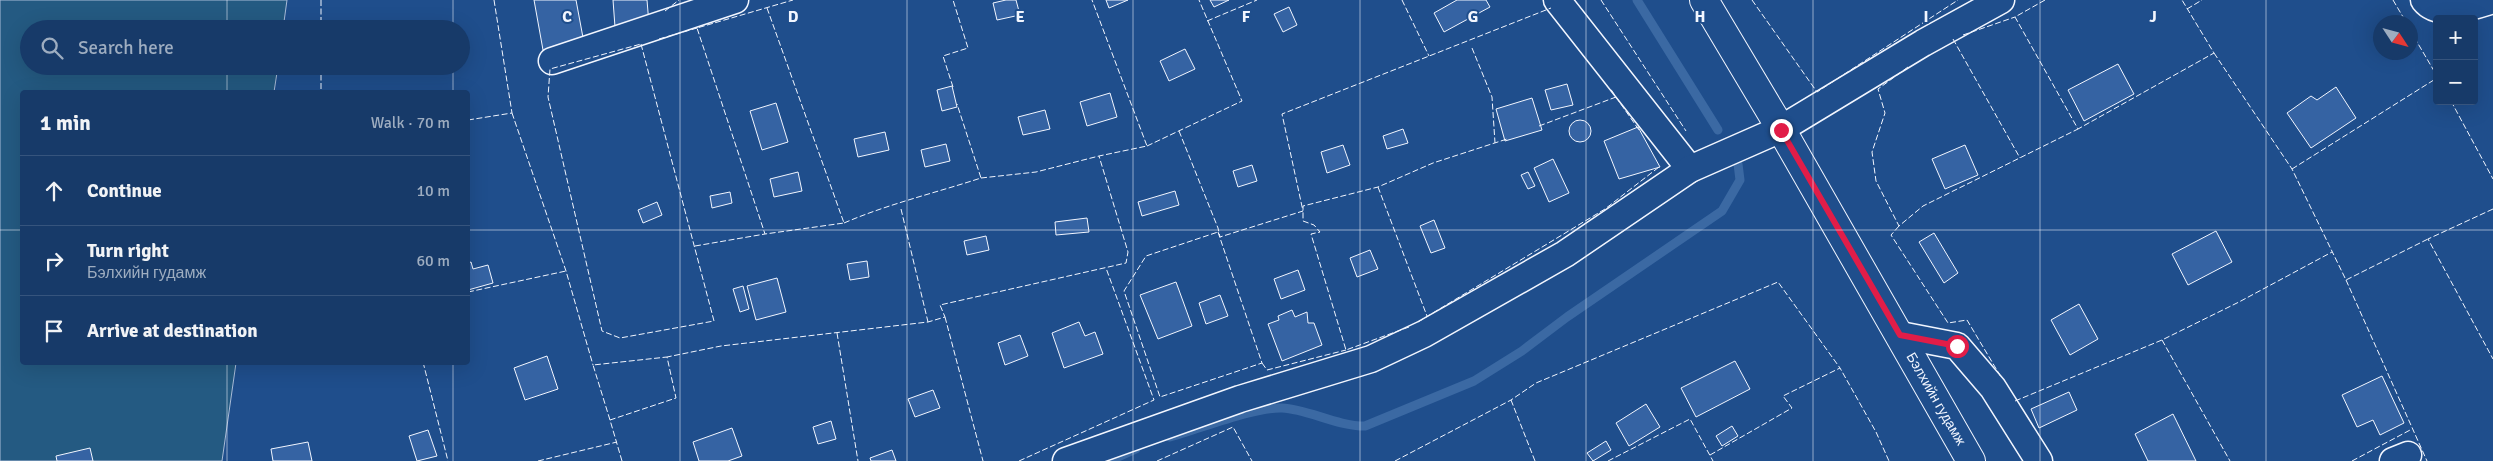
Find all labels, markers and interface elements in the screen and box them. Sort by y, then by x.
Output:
text: C [562,7,572,27]
text: D [788,7,799,27]
text: E [1015,7,1025,27]
text: F [1242,7,1251,27]
text: G [1468,7,1478,27]
text: H [1695,7,1705,27]
text: I [1923,7,1929,27]
text: J [2149,7,2157,27]
north arrow [2373,15,2418,60]
map controls [2433,15,2478,105]
button: + [2433,15,2478,60]
search box [20,20,470,75]
icon: search [38,34,66,62]
text: Search here [78,36,174,60]
button: − [2433,60,2478,105]
text: 1 min [40,110,91,136]
text: Walk · 70 m [371,113,450,133]
route end [1770,119,1793,142]
icon: ahead [40,177,68,205]
text: Continue [87,179,162,203]
text: 10 m [416,181,450,201]
text: Turn right [87,239,169,263]
icon: right [40,247,68,275]
text: 60 m [416,251,450,271]
text: Бэлхийн гудамж [87,263,206,283]
icon: arrive [40,317,68,345]
text: Arrive at destination [87,319,258,343]
route start [1946,335,1969,358]
street label: Бэлхийн гудамж [1903,350,1970,449]

